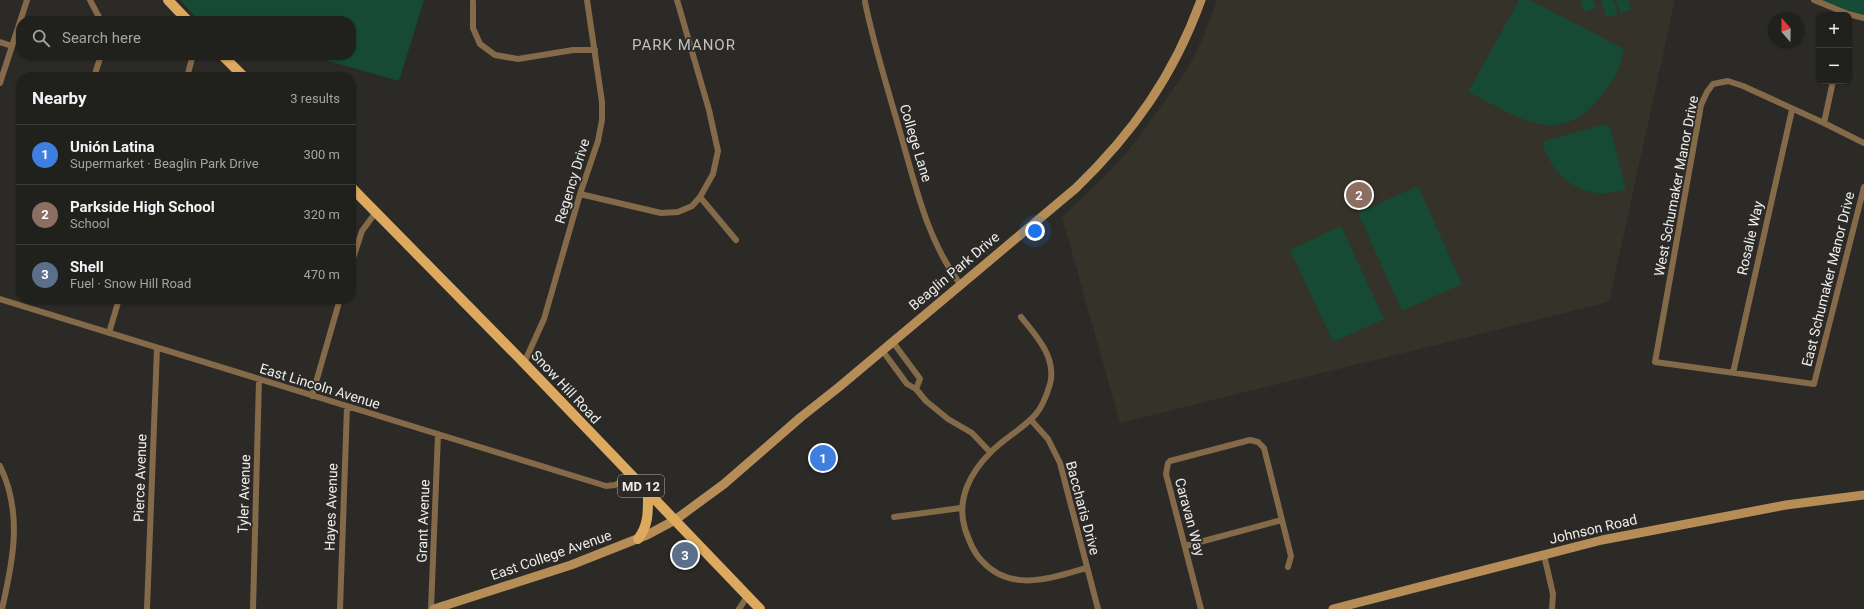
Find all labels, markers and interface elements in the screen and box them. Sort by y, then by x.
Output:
north arrow [1768,12,1804,48]
map controls [1816,12,1852,84]
button: + [1816,12,1852,48]
search box [16,16,356,60]
icon: search [30,27,52,49]
text: Search here [62,29,141,47]
district label: PARK MANOR [632,36,736,54]
button: − [1816,48,1852,84]
text: Nearby [32,88,87,108]
text: 3 results [290,91,340,106]
street label: West Schumaker Manor Drive [1651,94,1701,278]
street label: College Lane [897,102,935,184]
street label: Regency Drive [551,137,593,225]
text: Unión Latina [70,138,155,156]
text: 1 [41,147,49,162]
text: 300 m [303,147,340,162]
text: Supermarket · Beaglin Park Drive [70,156,259,171]
pin: 2 [1346,180,1372,210]
street label: East Schumaker Manor Drive [1799,190,1857,368]
text: Parkside High School [70,198,215,216]
street label: Rosalie Way [1734,199,1766,277]
text: 2 [41,207,49,222]
text: 320 m [303,207,340,222]
text: School [70,216,110,231]
your location [1025,221,1045,241]
street label: Beaglin Park Drive [906,229,1002,313]
text: Shell [70,258,104,276]
text: 3 [41,267,49,282]
text: 470 m [303,267,340,282]
text: Fuel · Snow Hill Road [70,276,191,291]
street label: Snow Hill Road [528,347,604,427]
street label: East Lincoln Avenue [258,360,382,412]
street label: Pierce Avenue [130,434,150,522]
pin: 1 [810,443,836,473]
street label: Tyler Avenue [235,454,253,534]
street label: Baccharis Drive [1063,459,1103,557]
street label: Hayes Avenue [321,463,341,551]
road number: MD 12 [618,475,664,497]
street label: Caravan Way [1172,476,1208,558]
street label: Grant Avenue [414,479,432,563]
street label: Johnson Road [1548,511,1638,547]
street label: East College Avenue [488,527,614,583]
pin: 3 [672,540,698,570]

